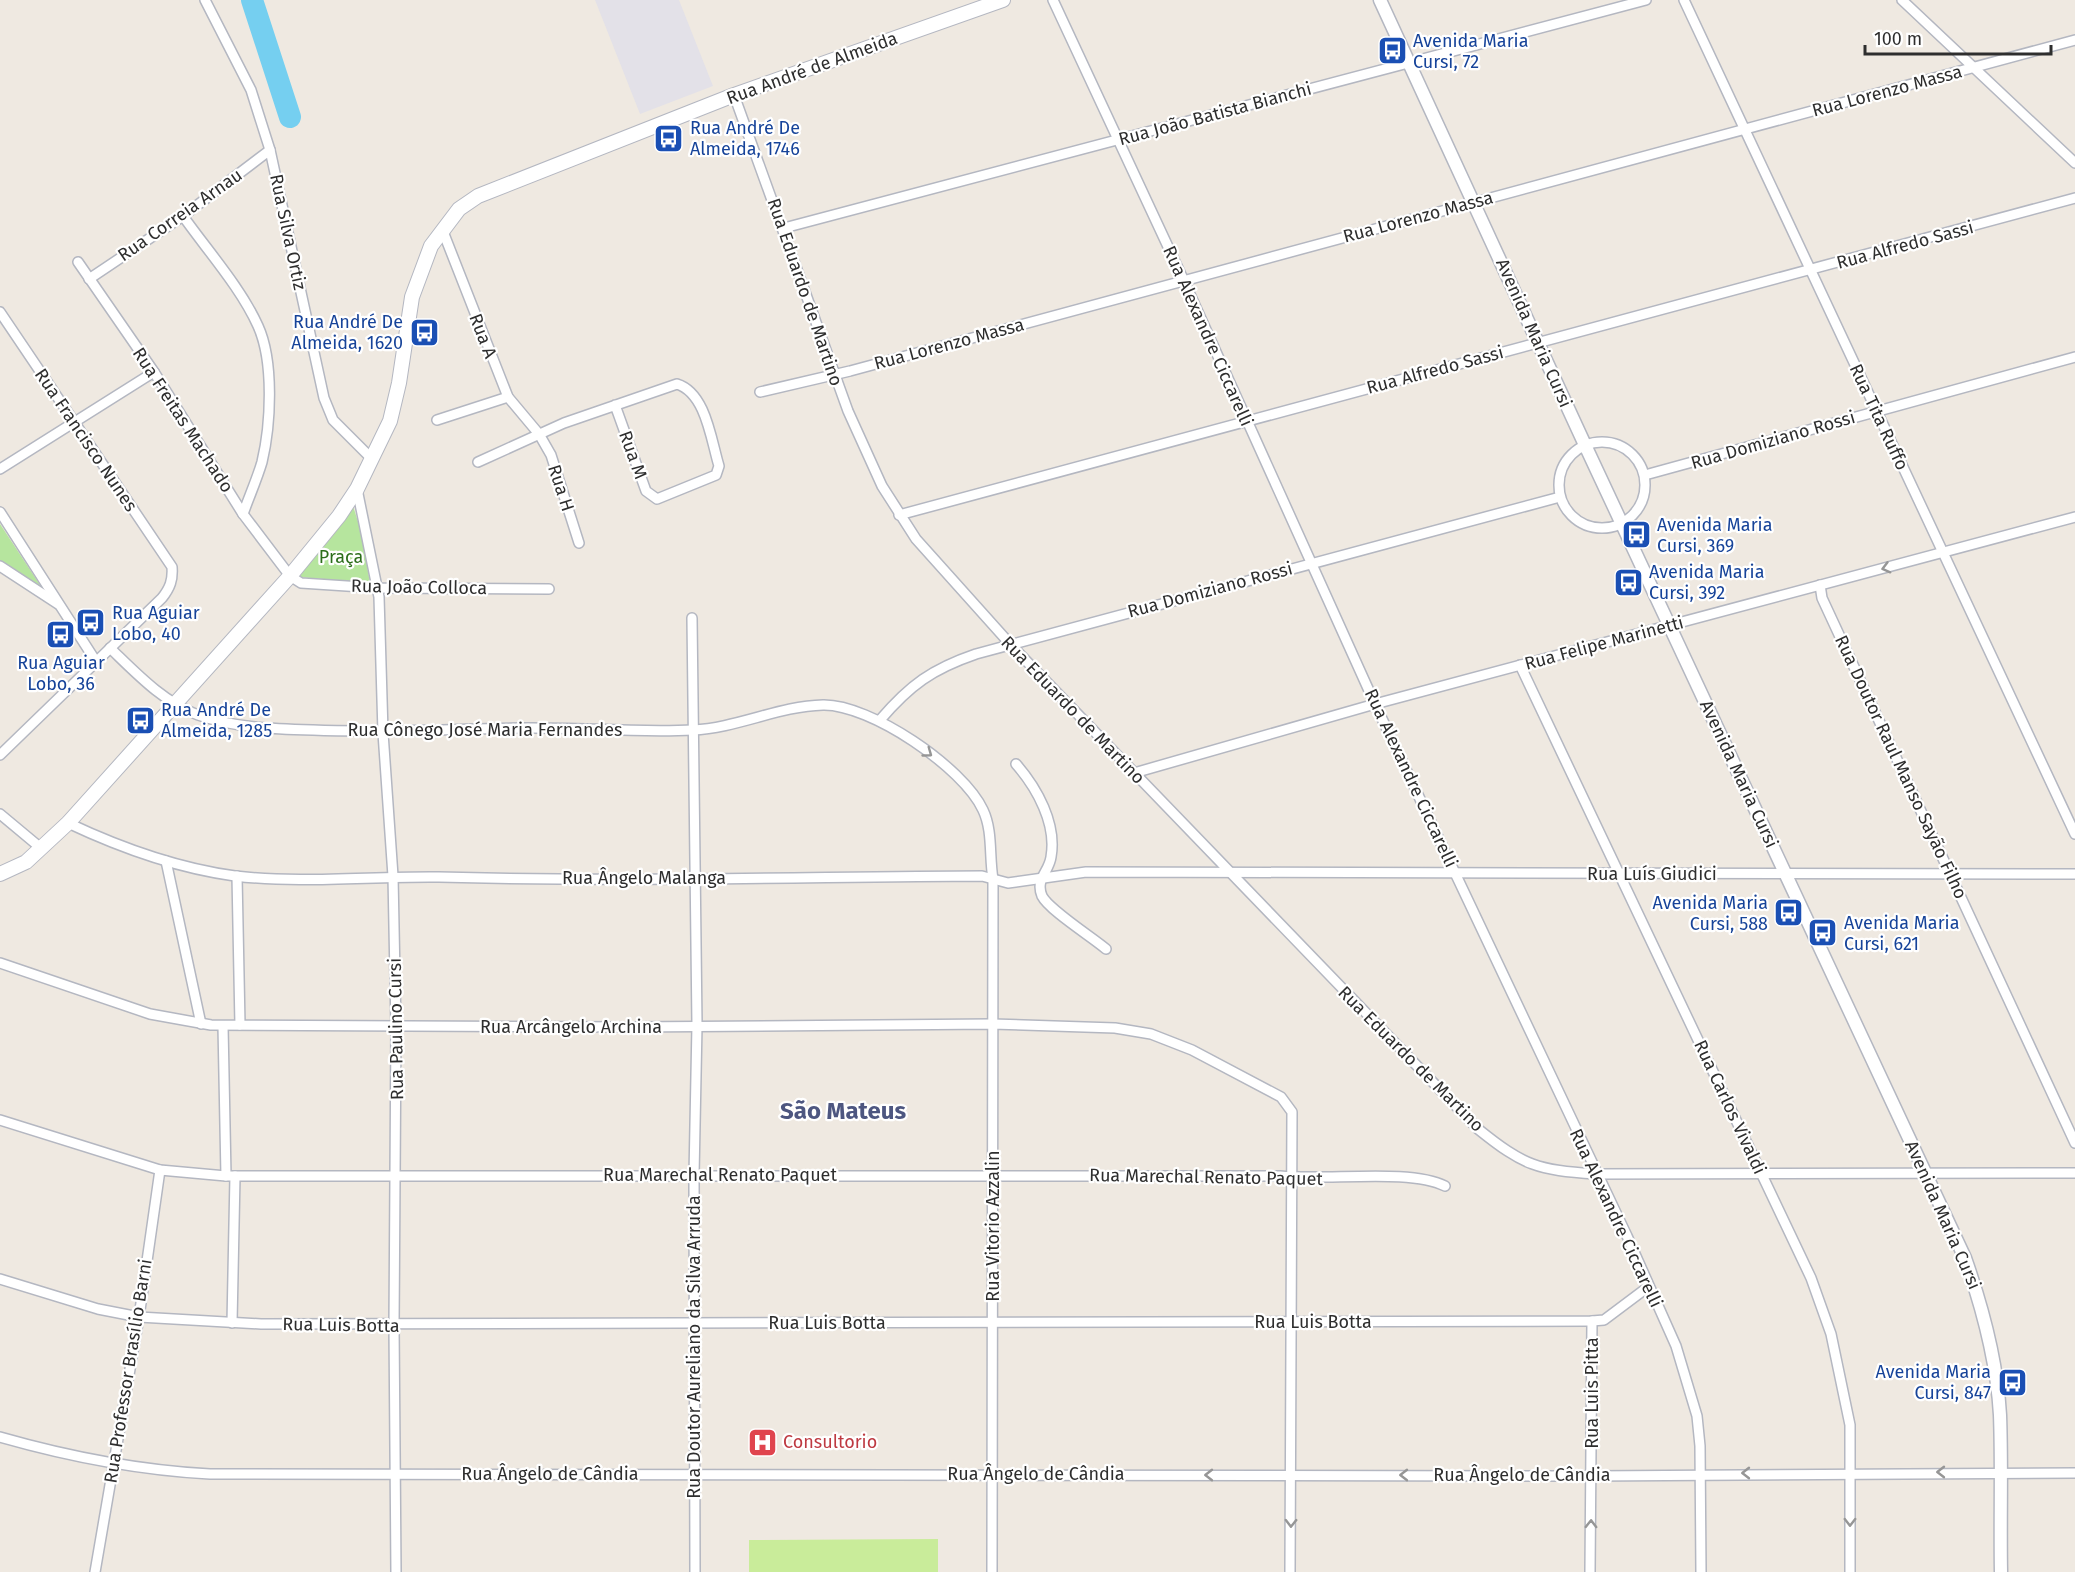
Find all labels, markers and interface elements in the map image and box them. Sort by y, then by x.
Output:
scale bar [1865,18,2051,56]
street label: Rua André de Almeida [724,27,900,109]
text: 100 m [1874,28,1922,50]
place label: Avenida Maria Cursi, 72 [1413,30,1528,73]
bus stop icon: Avenida Maria Cursi, 72 [1376,35,1408,67]
street label: Rua Lorenzo Massa [1809,60,1965,122]
street label: Rua João Batista Bianchi [1116,78,1314,150]
place label: Rua André De Almeida, 1746 [690,117,800,160]
bus stop icon: Rua André De Almeida, 1746 [653,122,685,154]
street label: Rua Correia Arnau [113,164,247,266]
street label: Rua Silva Ortiz [265,172,311,292]
street label: Rua Lorenzo Massa [1340,186,1496,248]
street label: Rua Eduardo de Martino [762,195,848,389]
street label: Rua Alfredo Sassi [1834,216,1976,274]
street label: Rua Alexandre Ciccarelli [1158,242,1258,430]
street label: Avenida Maria Cursi [1491,255,1577,411]
street label: Rua A [464,310,502,362]
place label: Rua André De Almeida, 1620 [291,311,403,354]
street label: Rua Lorenzo Massa [871,313,1027,375]
bus stop icon: Rua André De Almeida, 1620 [408,316,440,348]
street label: Rua Alfredo Sassi [1364,341,1506,399]
street label: Rua Freitas Machado [128,343,238,497]
street label: Rua Tita Ruffo [1845,360,1913,474]
street label: Rua Francisco Nunes [30,364,142,516]
street label: Rua Domiziano Rossi [1688,406,1858,474]
street label: Rua M [614,428,652,482]
street label: Rua H [543,462,579,514]
place label: Avenida Maria Cursi, 369 [1657,514,1772,557]
bus stop icon: Avenida Maria Cursi, 369 [1620,519,1652,551]
park label: Praça [319,546,363,568]
street label: Rua Domiziano Rossi [1125,557,1295,623]
one-way arrow [1881,560,1891,573]
place label: Avenida Maria Cursi, 392 [1649,561,1764,604]
bus stop icon: Avenida Maria Cursi, 392 [1612,566,1644,598]
street label: Rua João Colloca [351,575,487,599]
place label: Rua Aguiar Lobo, 40 [112,602,200,645]
bus stop icon: Rua Aguiar Lobo, 40 [75,607,107,639]
street label: Rua Felipe Marinetti [1522,611,1686,675]
bus stop icon: Rua Aguiar Lobo, 36 [45,618,77,650]
street label: Rua Eduardo de Martino [997,631,1149,789]
street label: Rua Doutor Raul Manso Sayão Filho [1830,632,1972,902]
place label: Rua Aguiar Lobo, 36 [17,652,105,695]
street label: Rua Alexandre Ciccarelli [1360,685,1462,871]
street label: Avenida Maria Cursi [1695,697,1783,851]
place label: Rua André De Almeida, 1285 [161,699,272,742]
bus stop icon: Rua André De Almeida, 1285 [124,704,156,736]
street label: Rua Cônego José Maria Fernandes [347,719,623,741]
one-way arrow [922,746,933,757]
street label: Rua Luís Giudici [1587,863,1717,885]
street label: Rua Ângelo Malanga [562,867,726,889]
place label: Avenida Maria Cursi, 588 [1653,892,1768,935]
bus stop icon: Avenida Maria Cursi, 588 [1773,897,1805,929]
place label: Avenida Maria Cursi, 621 [1844,912,1959,955]
bus stop icon: Avenida Maria Cursi, 621 [1807,917,1839,949]
street label: Rua Paulino Cursi [384,958,408,1100]
street label: Rua Eduardo de Martino [1333,981,1489,1137]
street label: Rua Arcângelo Archina [480,1016,662,1038]
street label: Rua Carlos Vivaldi [1689,1036,1771,1178]
district label: São Mateus [780,1097,906,1125]
street label: Rua Alexandre Ciccarelli [1565,1125,1667,1311]
street label: Avenida Maria Cursi [1900,1137,1986,1293]
street label: Rua Vitorio Azzalin [982,1150,1004,1302]
street label: Rua Marechal Renato Paquet [603,1164,837,1186]
street label: Rua Marechal Renato Paquet [1089,1164,1324,1190]
street label: Rua Doutor Aureliano da Silva Arruda [683,1195,705,1499]
street label: Rua Professor Brasílio Barni [99,1257,157,1485]
street label: Rua Luis Botta [1254,1311,1372,1333]
street label: Rua Luis Botta [768,1312,886,1334]
street label: Rua Luis Botta [282,1313,400,1337]
street label: Rua Luis Pitta [1581,1337,1603,1449]
place label: Avenida Maria Cursi, 847 [1876,1361,1991,1404]
bus stop icon: Avenida Maria Cursi, 847 [1996,1366,2028,1398]
hospital icon: Consultorio [746,1426,778,1458]
place label: Consultorio [783,1431,877,1453]
street label: Rua Ângelo de Cândia [461,1463,639,1485]
street label: Rua Ângelo de Cândia [947,1463,1125,1485]
street label: Rua Ângelo de Cândia [1433,1464,1611,1486]
one-way arrow [1936,1466,1945,1478]
one-way arrow [1741,1467,1750,1479]
one-way arrow [1204,1469,1213,1481]
one-way arrow [1399,1469,1408,1481]
one-way arrow [1844,1518,1856,1527]
one-way arrow [1285,1519,1297,1528]
one-way arrow [1585,1519,1597,1528]

